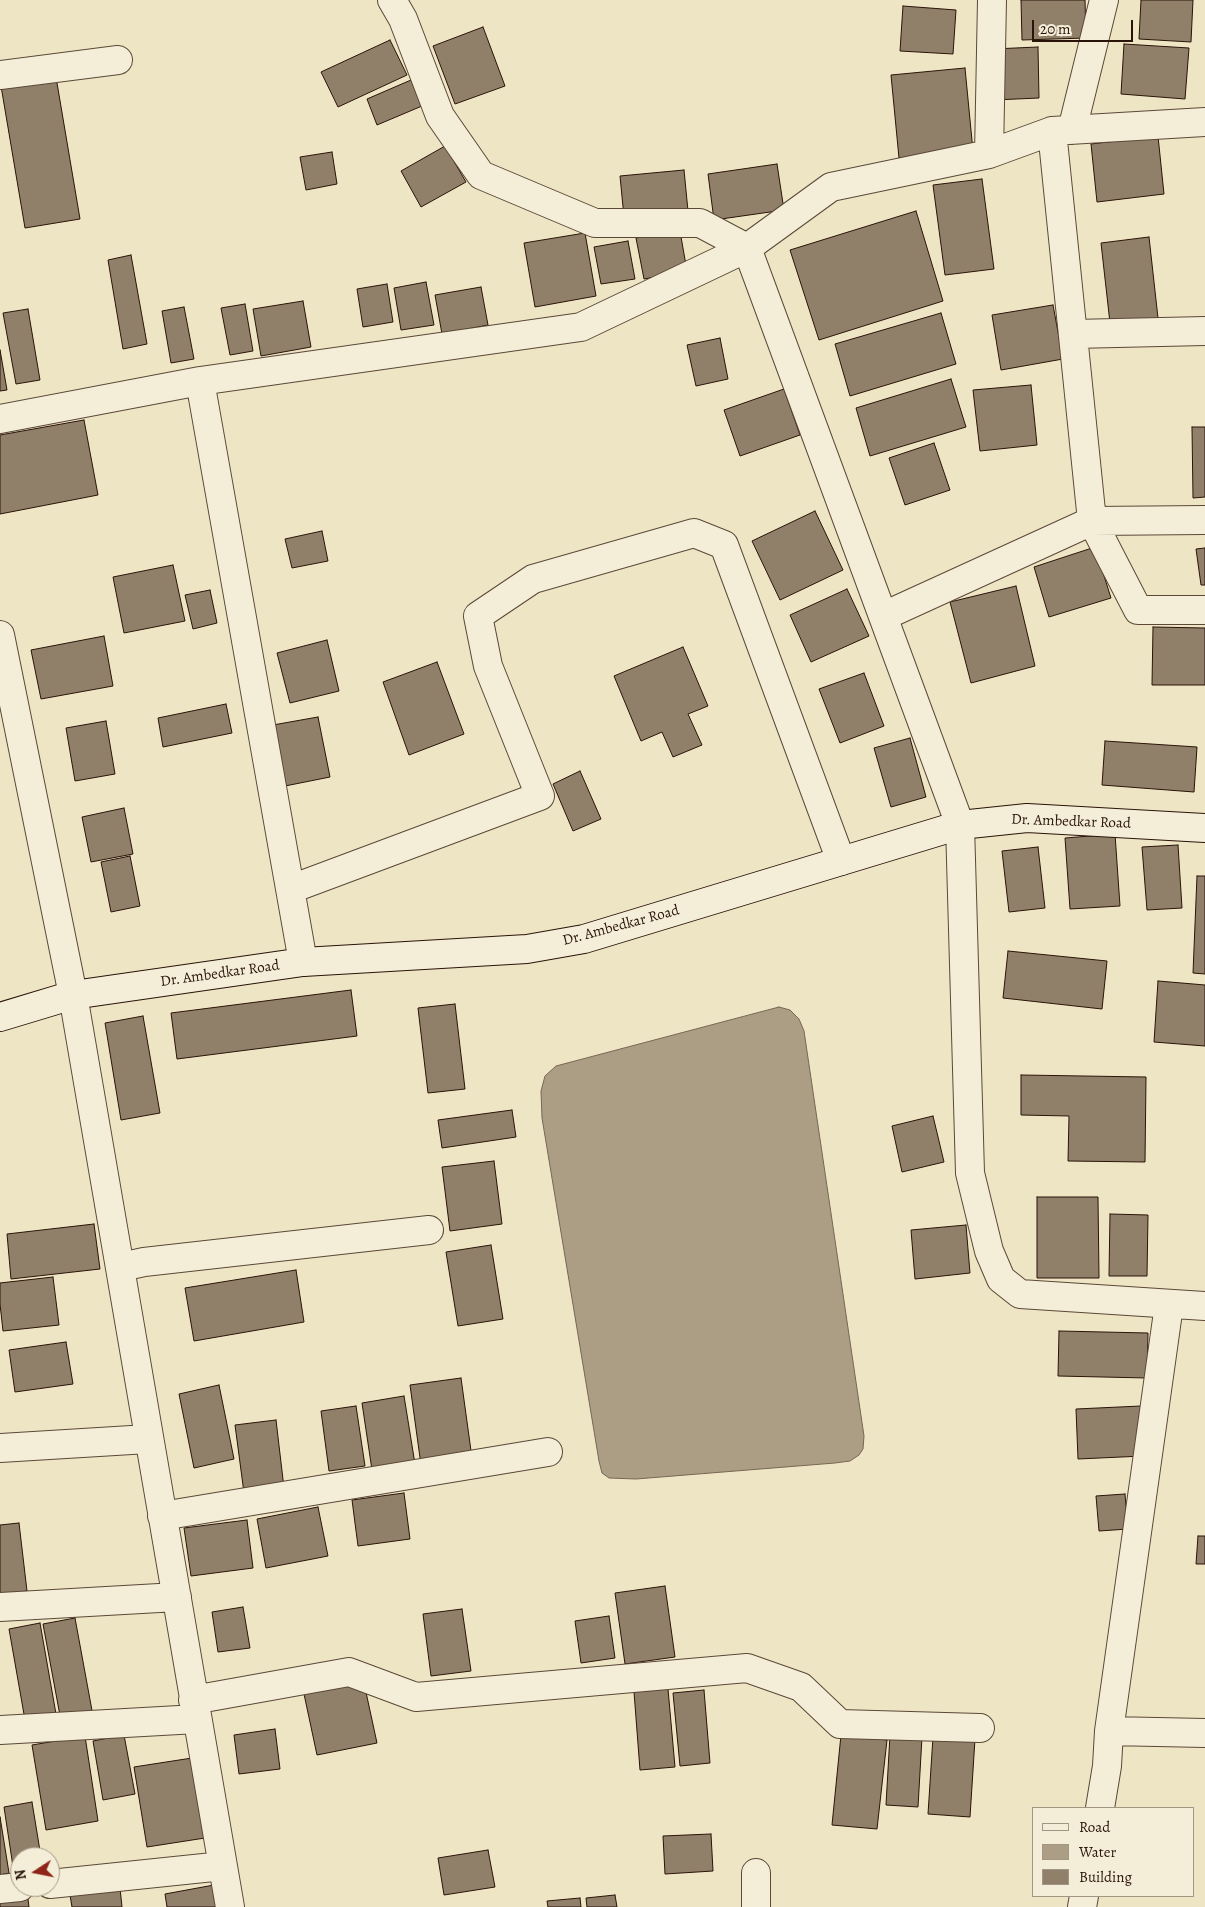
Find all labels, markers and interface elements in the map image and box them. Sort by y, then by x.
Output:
scale bar [1035,10,1136,42]
text: 20 m [1040,19,1071,39]
street label: Dr. Ambedkar Road [1011,811,1131,833]
street label: Dr. Ambedkar Road [561,902,681,950]
street label: Dr. Ambedkar Road [159,957,281,991]
legend [1032,1807,1195,1897]
text: Road [1079,1817,1110,1837]
text: Water [1079,1842,1116,1862]
north arrow [10,1847,60,1897]
text: Building [1079,1867,1132,1887]
text: N [10,1868,31,1882]

